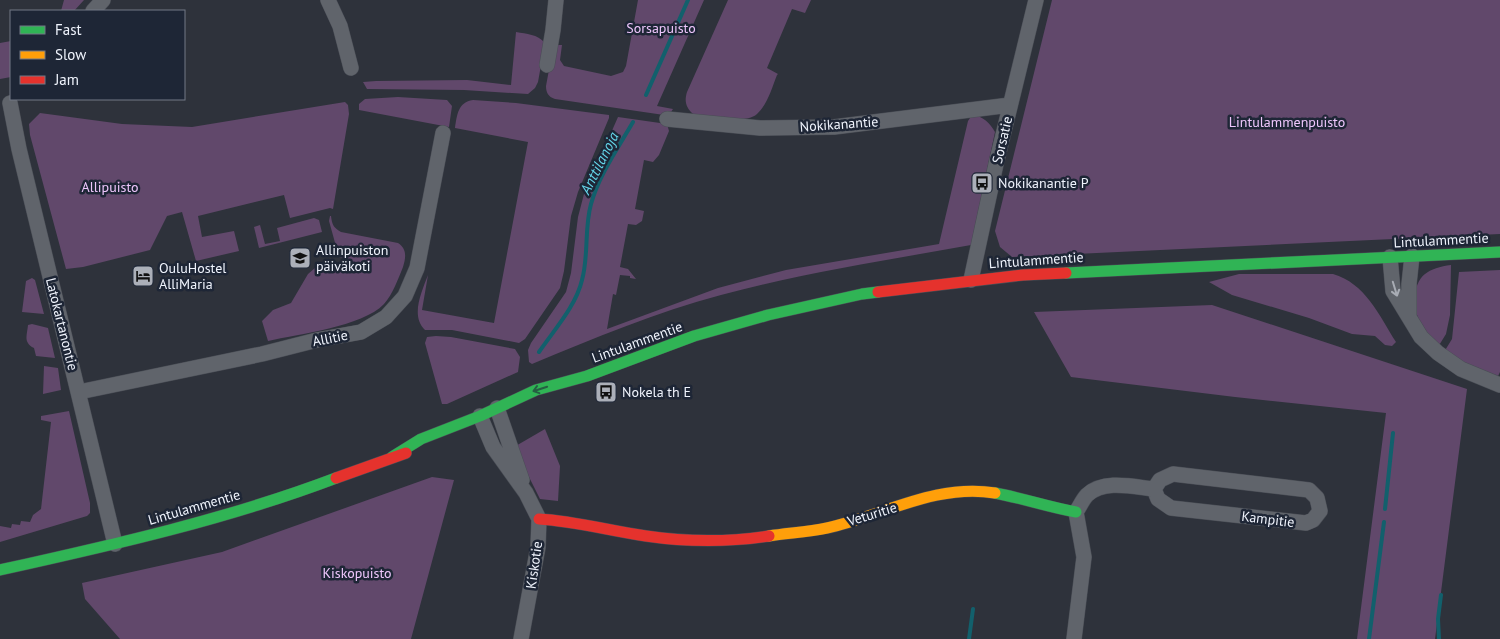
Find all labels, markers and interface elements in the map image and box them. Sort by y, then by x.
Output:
legend [10,10,185,100]
park label: Sorsapuisto [626,19,696,37]
text: Fast [55,20,82,39]
text: Slow [55,45,86,64]
text: Jam [54,70,79,89]
street label: Nokikanantie [799,112,879,136]
park label: Lintulammenpuisto [1229,113,1345,131]
street label: Sorsatie [988,115,1016,165]
water label: Anttilanoja [575,128,623,198]
bus stop icon: Nokikanantie P [970,171,994,195]
place label: Nokikanantie P [998,174,1089,192]
park label: Allipuisto [82,178,138,196]
street label: Lintulammentie [1393,229,1489,251]
place label: Allinpuiston päiväkoti [316,241,388,275]
school or university icon: Allinpuiston päiväkoti [288,246,312,270]
street label: Lintulammentie [988,248,1084,272]
place label: OuluHostel AlliMaria [159,259,226,293]
hotel icon: OuluHostel AlliMaria [131,264,155,288]
street label: Latokartanontie [42,276,82,372]
one-way arrow [1390,281,1400,297]
street label: Lintulammentie [589,317,685,367]
street label: Allitie [311,326,349,350]
bus stop icon: Nokela th E [594,380,618,404]
place label: Nokela th E [622,383,691,401]
one-way arrow [532,385,548,395]
street label: Lintulammentie [146,485,242,529]
street label: Veturitie [844,498,899,530]
street label: Kampitie [1240,507,1296,531]
street label: Kiskotie [522,540,546,590]
park label: Kiskopuisto [322,564,392,582]

